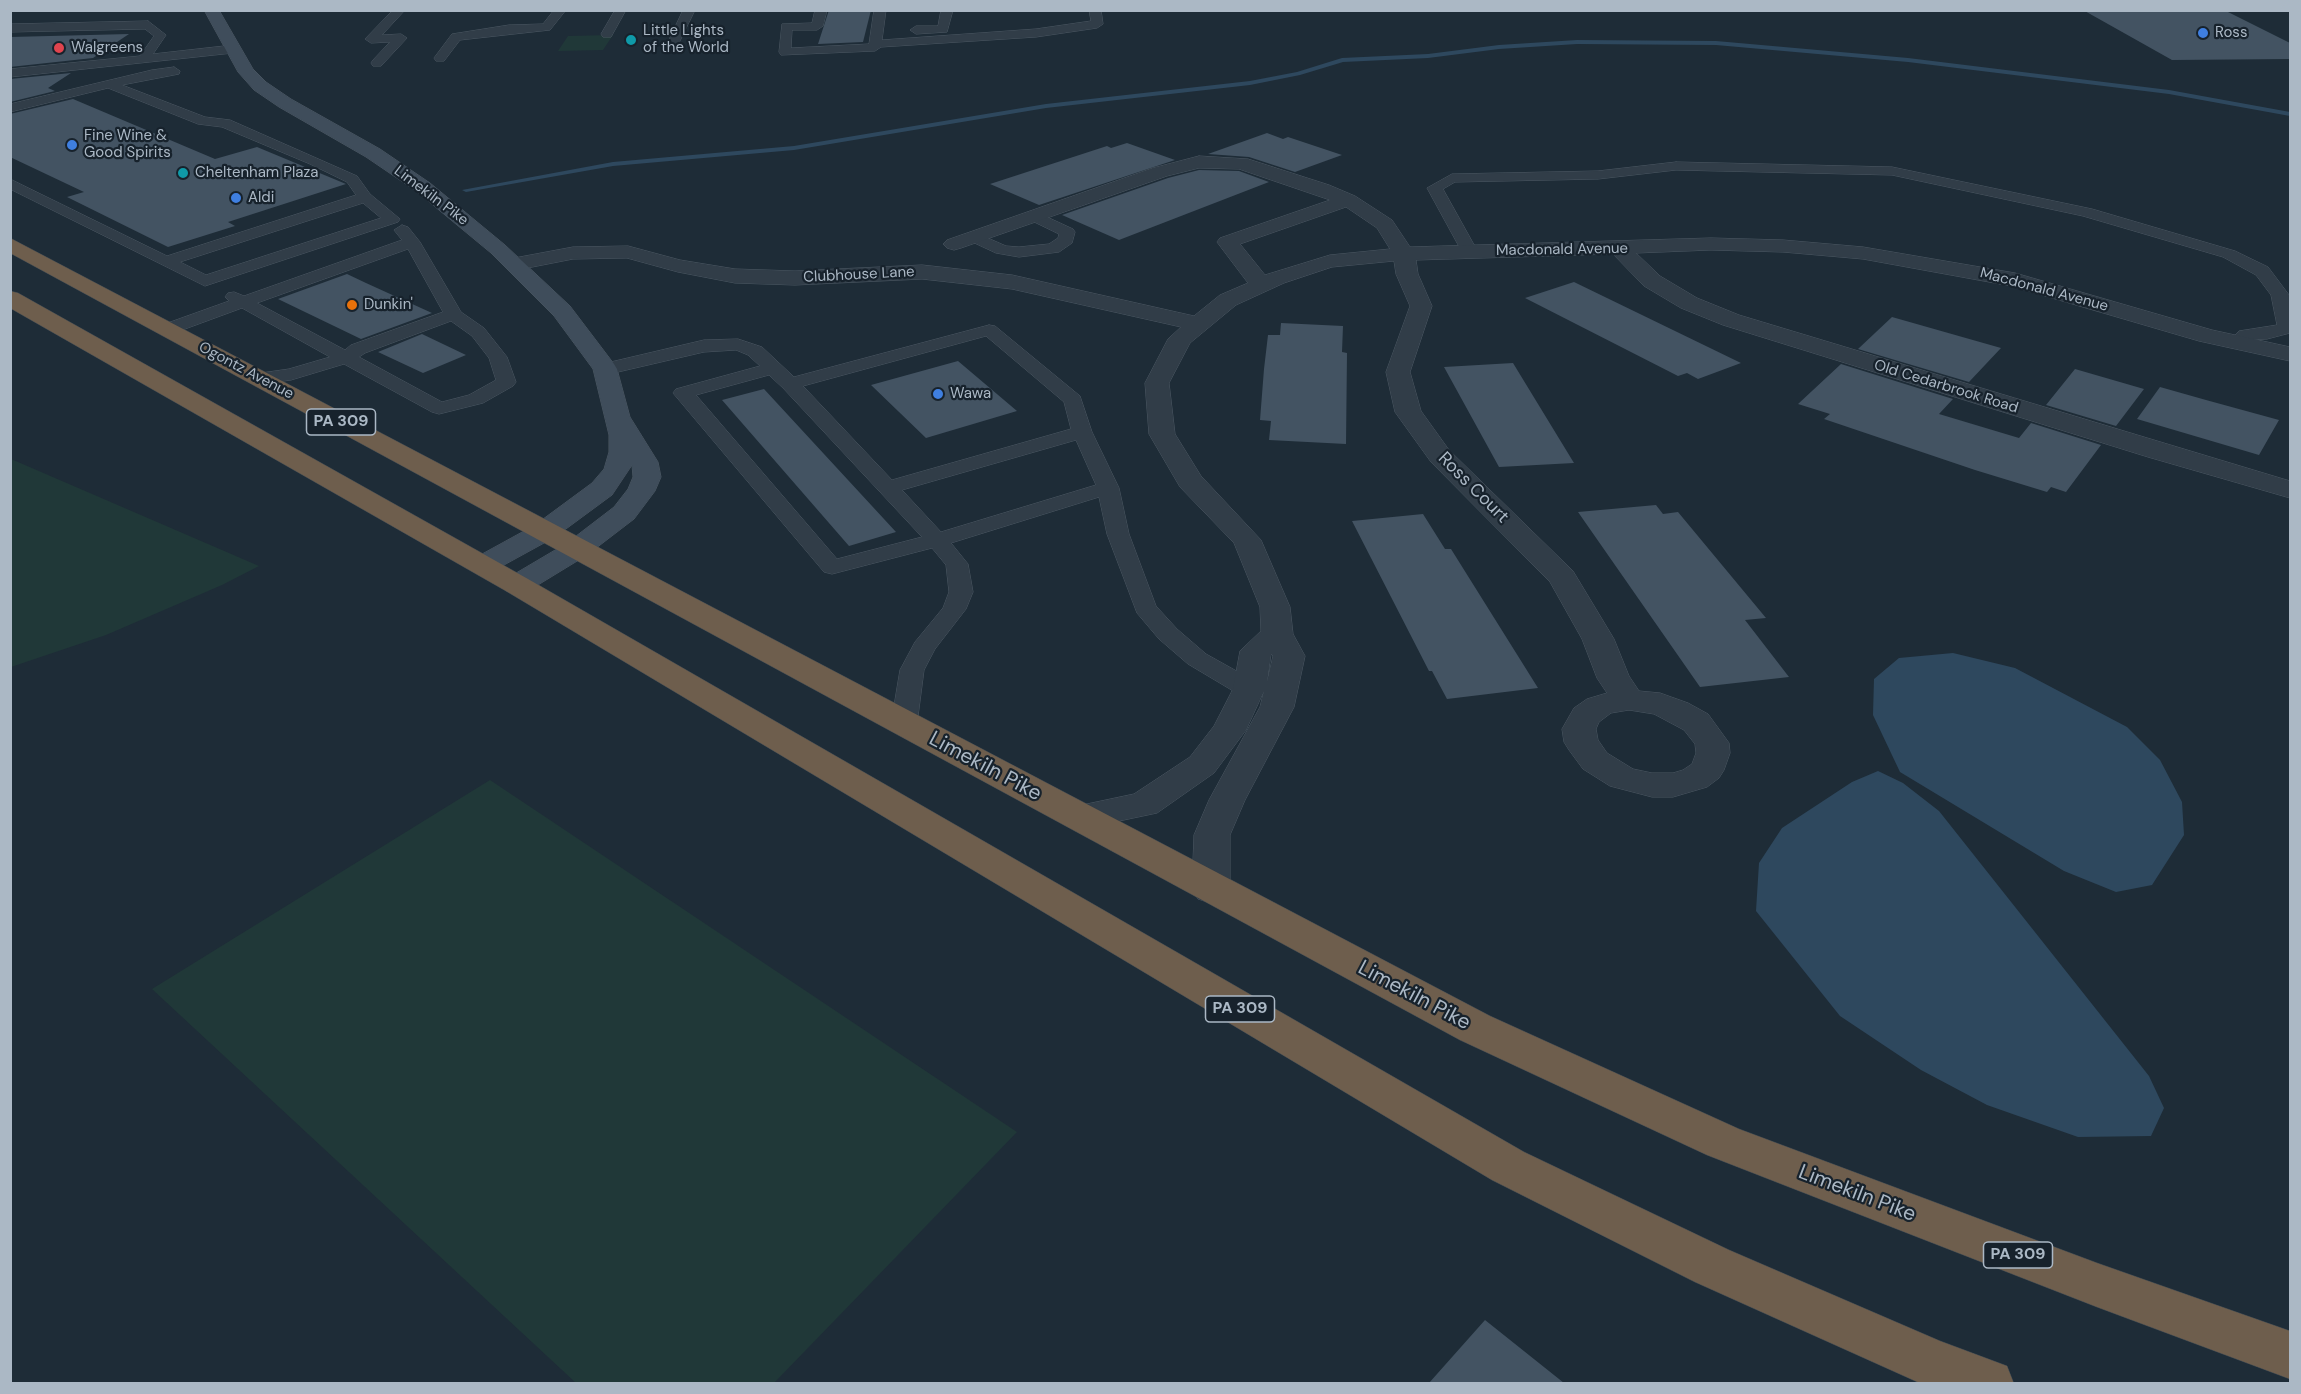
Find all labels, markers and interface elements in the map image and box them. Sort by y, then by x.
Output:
place label: Little Lights of the World [643,22,729,57]
place label: Ross [2215,24,2247,42]
marker: Ross [2196,26,2210,40]
marker: Little Lights of the World [624,33,638,47]
place label: Walgreens [71,39,143,57]
marker: Walgreens [52,41,66,55]
place label: Fine Wine & Good Spirits [84,127,171,162]
marker: Fine Wine & Good Spirits [65,138,79,152]
street label: Limekiln Pike [390,162,472,230]
place label: Cheltenham Plaza [195,164,318,182]
marker: Cheltenham Plaza [176,166,190,180]
place label: Aldi [248,189,274,207]
marker: Aldi [229,191,243,205]
street label: Macdonald Avenue [1496,240,1628,260]
street label: Clubhouse Lane [803,263,915,287]
street label: Macdonald Avenue [1978,264,2110,316]
place label: Dunkin' [364,296,413,314]
marker: Dunkin' [345,298,359,312]
street label: Ogontz Avenue [195,338,297,404]
street label: Old Cedarbrook Road [1872,357,2020,417]
place label: Wawa [950,385,991,403]
marker: Wawa [931,387,945,401]
road number: PA 309 [306,409,376,435]
street label: Ross Court [1433,448,1513,528]
street label: Limekiln Pike [924,727,1046,807]
street label: Limekiln Pike [1353,956,1475,1036]
road number: PA 309 [1206,996,1274,1022]
street label: Limekiln Pike [1795,1160,1919,1228]
road number: PA 309 [1984,1242,2052,1268]

